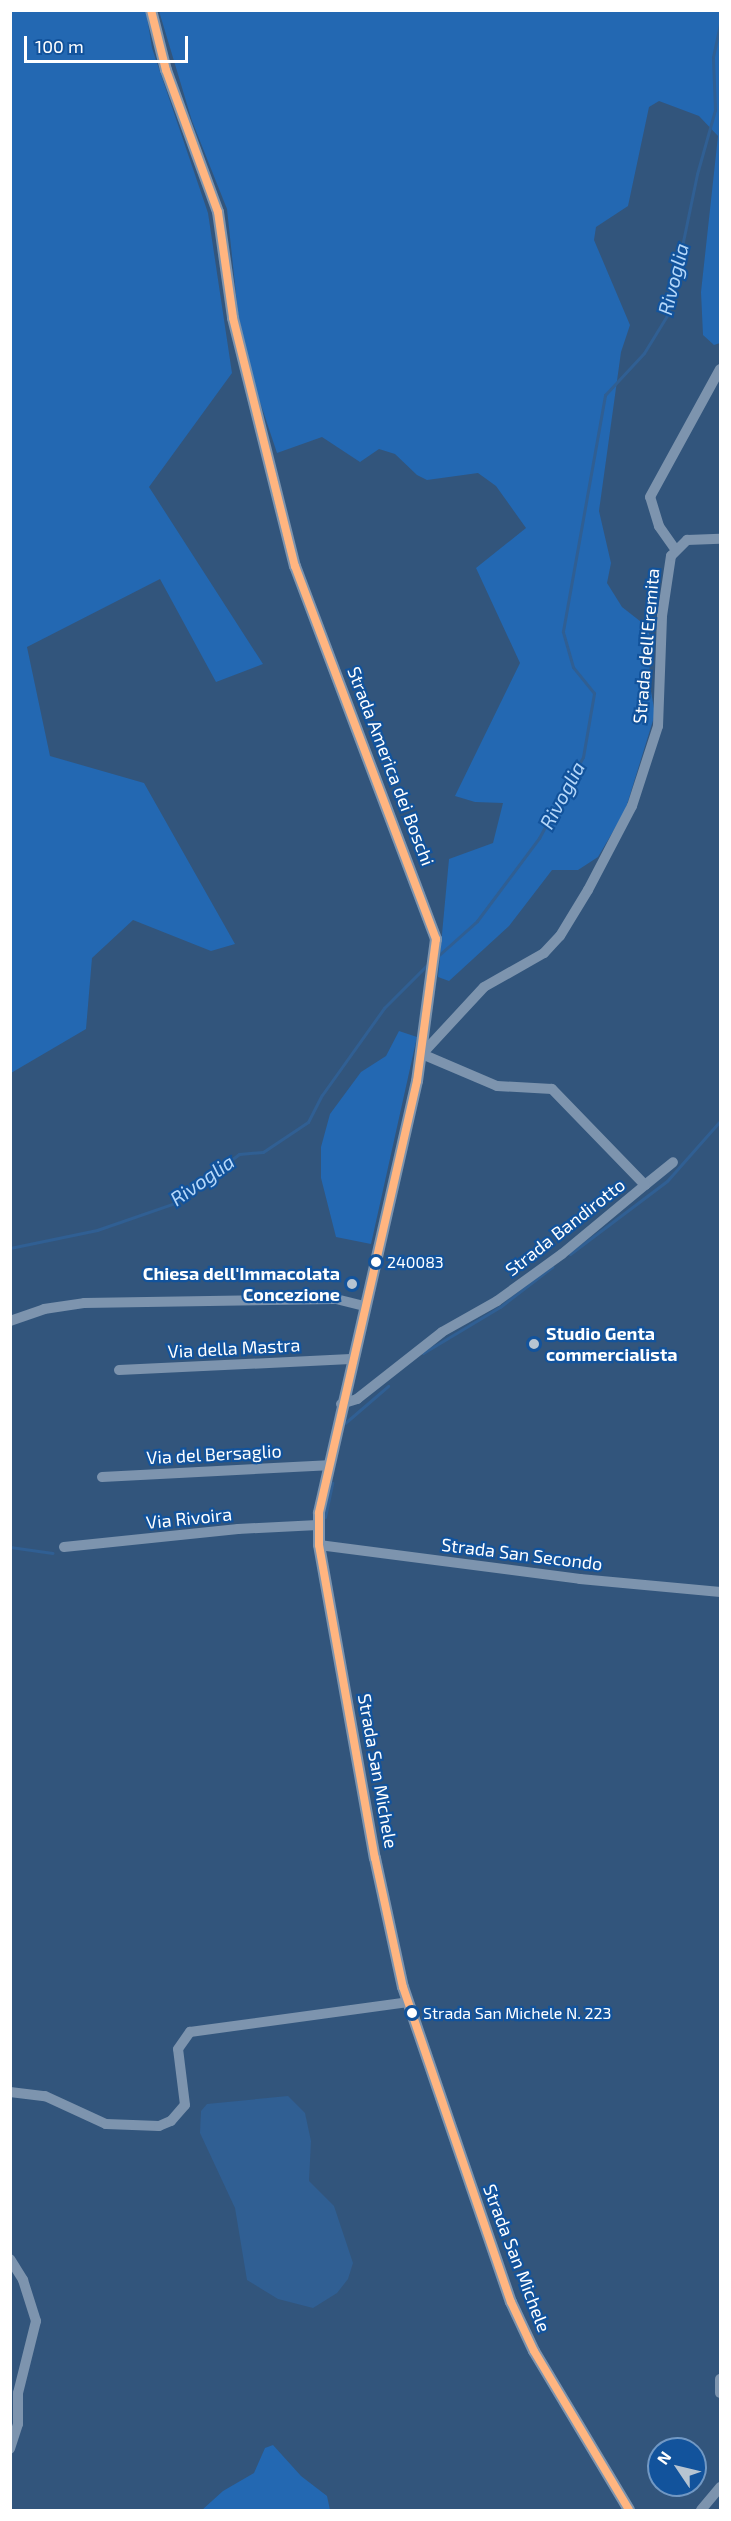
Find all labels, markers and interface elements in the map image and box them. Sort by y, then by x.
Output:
scale bar [27,24,190,62]
text: 100 m [35,35,84,57]
water label: Rivoglia [653,241,693,317]
street label: Strada dell'Eremita [628,567,664,725]
street label: Strada America dei Boschi [343,663,439,869]
water label: Rivoglia [534,757,590,833]
water label: Rivoglia [165,1149,239,1211]
street label: Strada Bandirotto [501,1174,629,1280]
place label: 240083 [387,1252,444,1272]
marker: 240083 [370,1256,382,1268]
place label: Chiesa dell′Immacolata Concezione [143,1263,340,1306]
marker: Chiesa dell′Immacolata Concezione [345,1277,359,1291]
place label: Studio Genta commercialista [546,1323,678,1366]
street label: Via della Mastra [167,1334,301,1362]
marker: Studio Genta commercialista [527,1337,541,1351]
street label: Via del Bersaglio [146,1440,282,1468]
street label: Via Rivoira [145,1503,233,1533]
street label: Strada San Secondo [440,1533,604,1575]
street label: Strada San Michele [354,1692,402,1850]
place label: Strada San Michele N. 223 [423,2003,611,2023]
marker: Strada San Michele N. 223 [406,2007,418,2019]
street label: Strada San Michele [479,2181,555,2335]
north arrow [647,2437,707,2497]
text: N [652,2447,675,2468]

